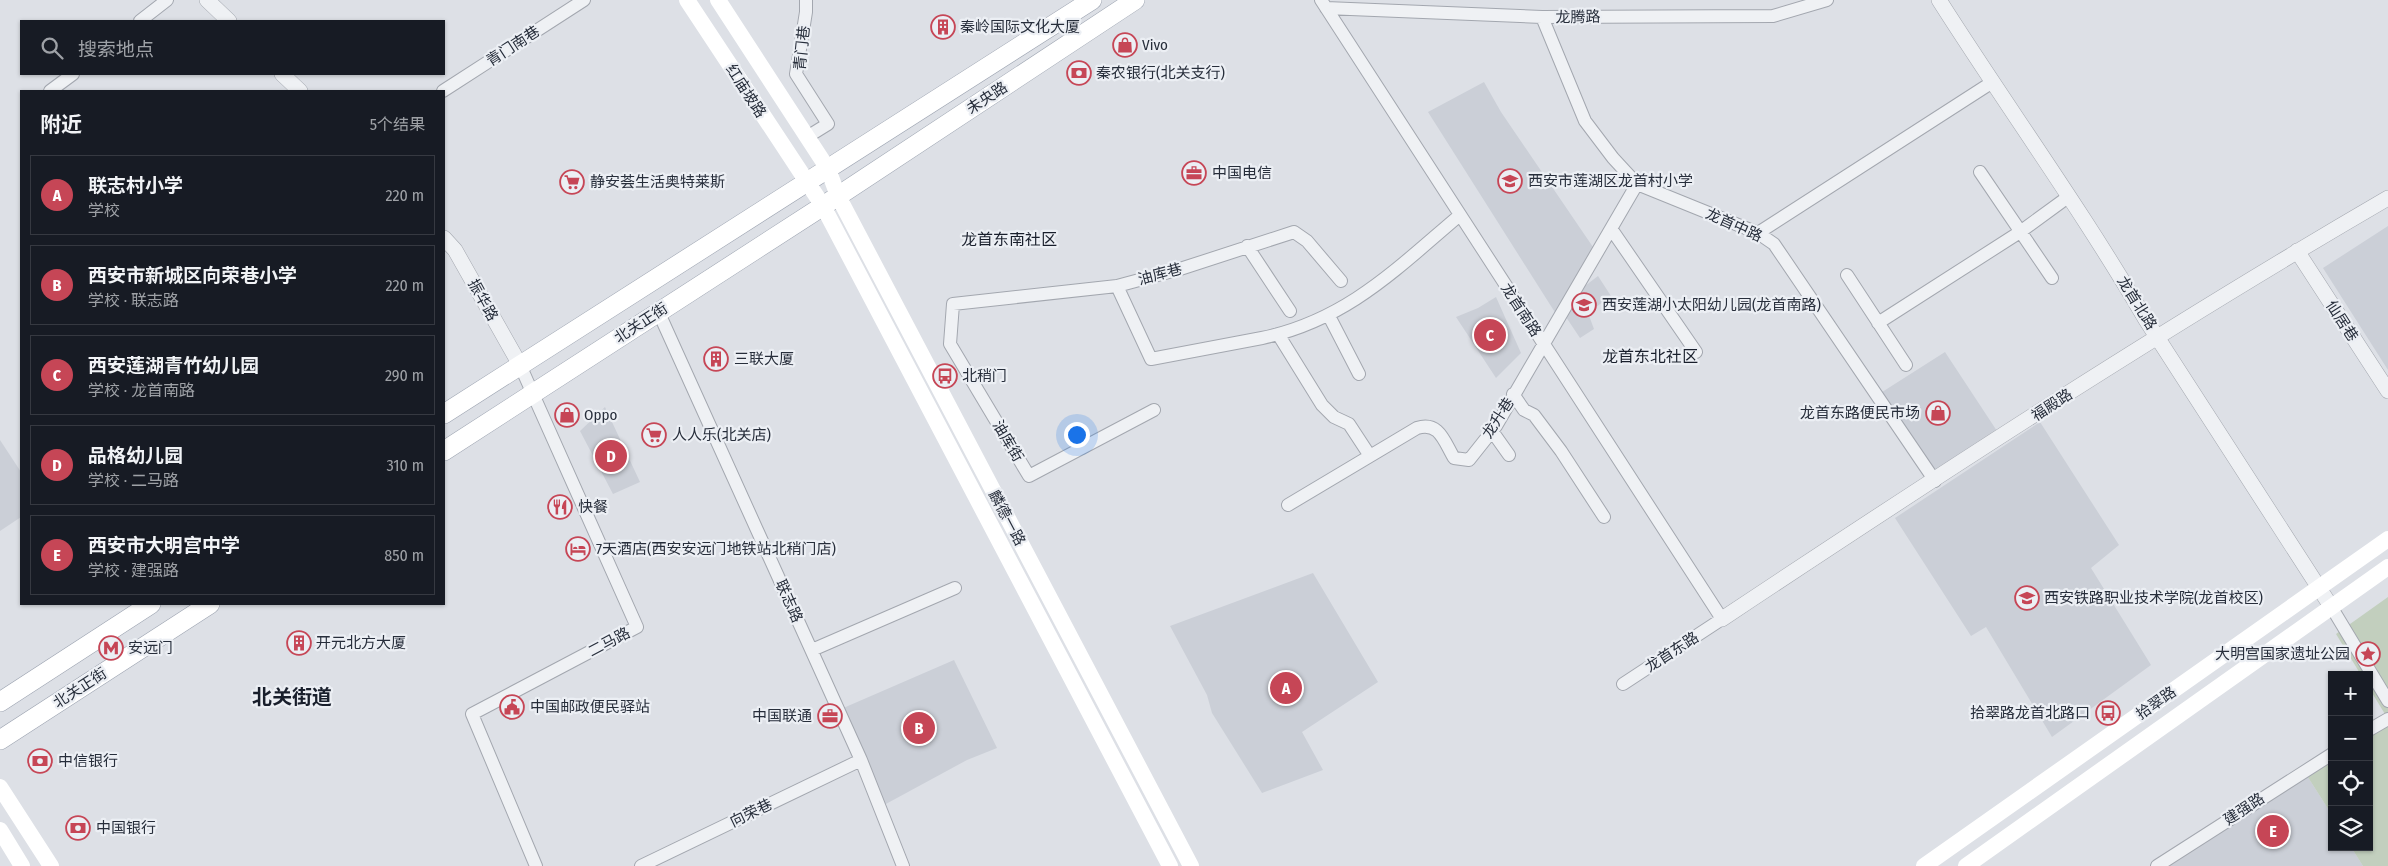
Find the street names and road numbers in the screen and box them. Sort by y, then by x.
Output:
street label: 龙腾路 [1555,8,1601,26]
street label: 青门南巷 [483,22,543,70]
street label: 青门巷 [791,25,813,71]
street label: 红庙坡路 [722,61,770,121]
street label: 未央路 [963,78,1011,118]
street label: 龙首中路 [1703,205,1765,245]
street label: 油库巷 [1136,259,1184,289]
street label: 龙首北路 [2113,273,2161,333]
street label: 振华路 [464,276,502,324]
street label: 龙首南路 [1497,280,1545,340]
street label: 仙居巷 [2322,297,2362,345]
street label: 北关正街 [611,299,671,347]
street label: 福殿路 [2028,385,2076,425]
street label: 龙升巷 [1478,394,1518,442]
street label: 油库街 [989,417,1027,465]
street label: 麟德一路 [985,487,1029,549]
street label: 联志路 [772,577,806,625]
street label: 二马路 [585,623,633,661]
street label: 龙首东路 [1642,628,1702,676]
street label: 北关正街 [50,664,110,712]
street label: 拾翠路 [2132,683,2180,723]
street label: 建强路 [2220,789,2268,829]
street label: 向荣巷 [727,795,775,831]

